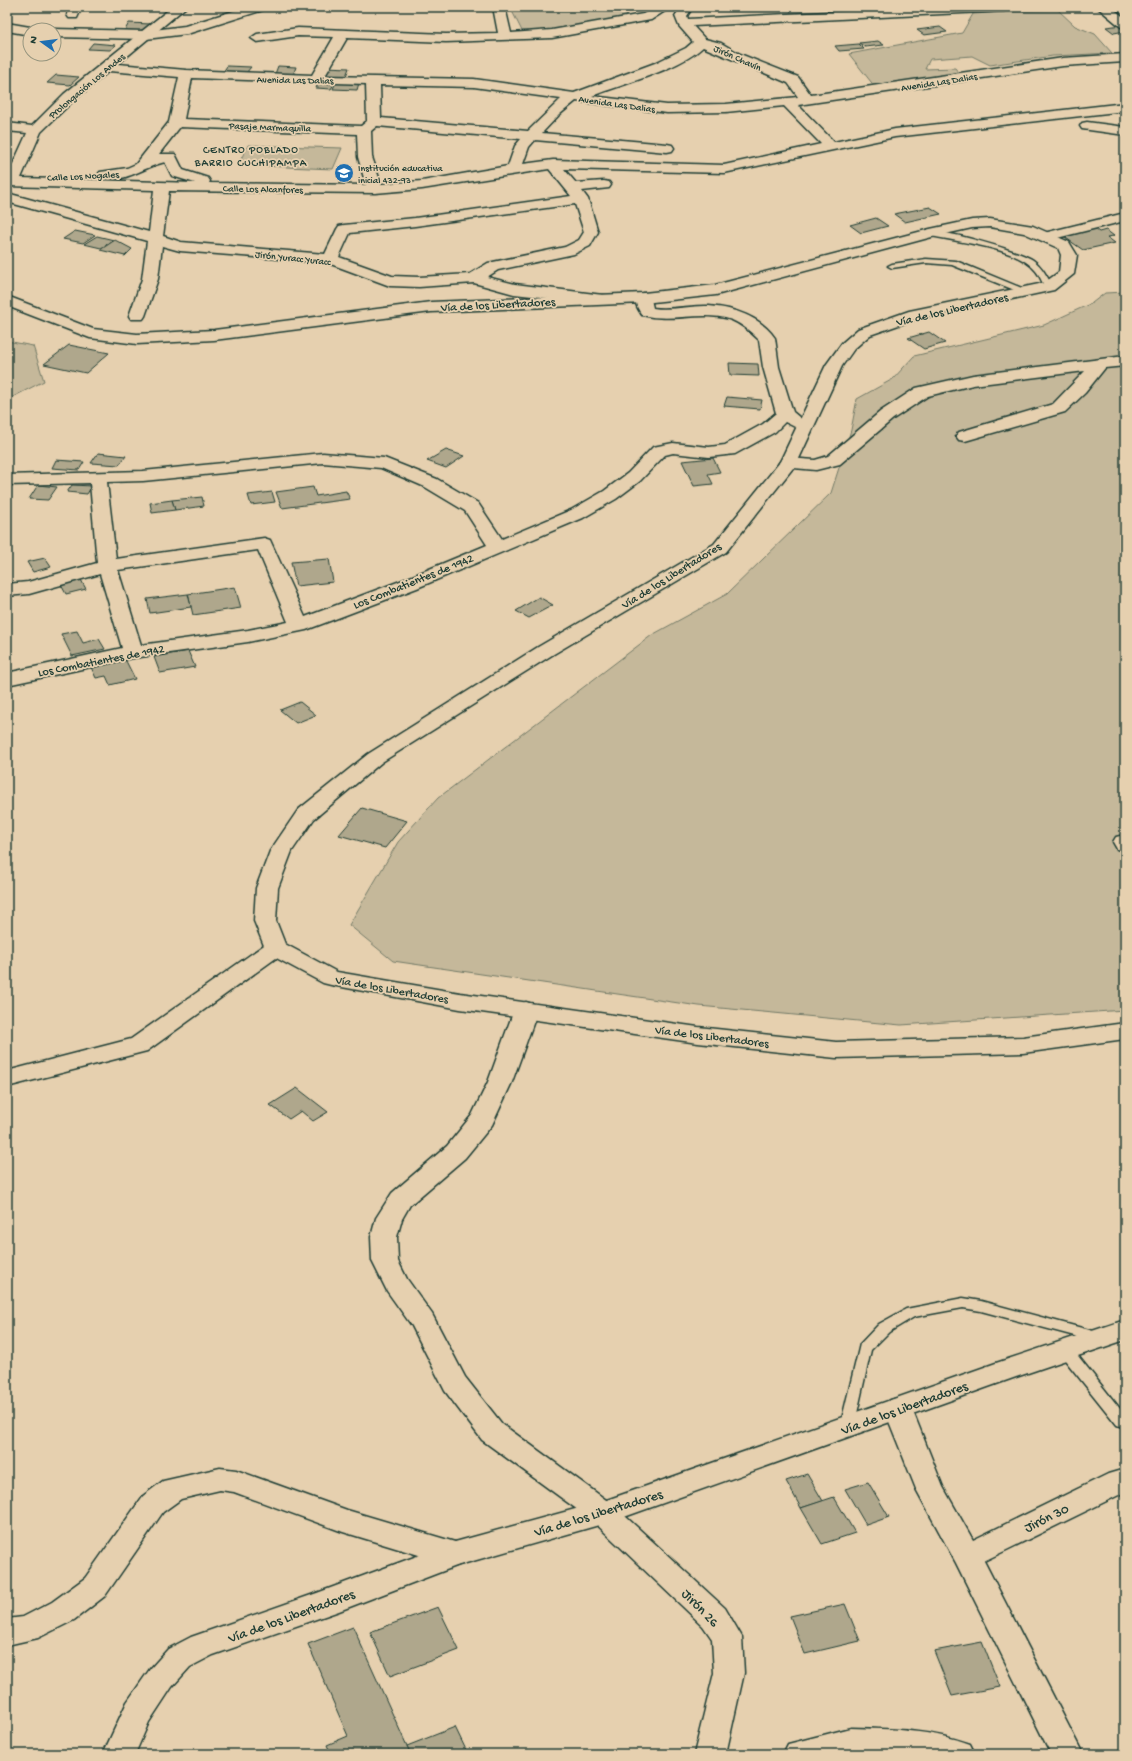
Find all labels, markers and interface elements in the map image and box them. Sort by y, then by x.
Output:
north arrow [22,22,62,62]
text: N [28,35,41,45]
street label: Jirón Chavín [711,43,763,75]
street label: Prolongación Los Andes [46,51,128,123]
street label: Avenida Las Dalias [900,71,979,95]
street label: Avenida Las Dalias [256,74,334,88]
street label: Avenida Las Dalias [578,94,656,116]
street label: Pasaje Marmaquilla [228,121,312,135]
district label: CENTRO POBLADO BARRIO CUCHIPAMPA [194,145,307,170]
school or university icon: Institución educativa inicial 432-93 [333,162,355,184]
place label: Institución educativa inicial 432-93 [358,163,443,187]
street label: Calle Los Nogales [47,169,120,185]
street label: Calle Los Alcanfores [223,183,304,197]
street label: Jirón Yuracc Yuracc [254,249,332,269]
street label: Vía de los Libertadores [894,291,1010,331]
street label: Vía de los Libertadores [440,296,556,316]
street label: Vía de los Libertadores [619,540,725,613]
street label: Los Combatientes de 1942 [352,552,476,613]
street label: Los Combatientes de 1942 [37,643,166,681]
street label: Vía de los Libertadores [333,974,450,1008]
street label: Vía de los Libertadores [653,1024,770,1052]
street label: Vía de los Libertadores [838,1378,971,1441]
street label: Vía de los Libertadores [531,1486,666,1542]
street label: Jirón 30 [1022,1501,1072,1537]
street label: Vía de los Libertadores [225,1586,358,1649]
street label: Jirón 26 [677,1586,722,1632]

